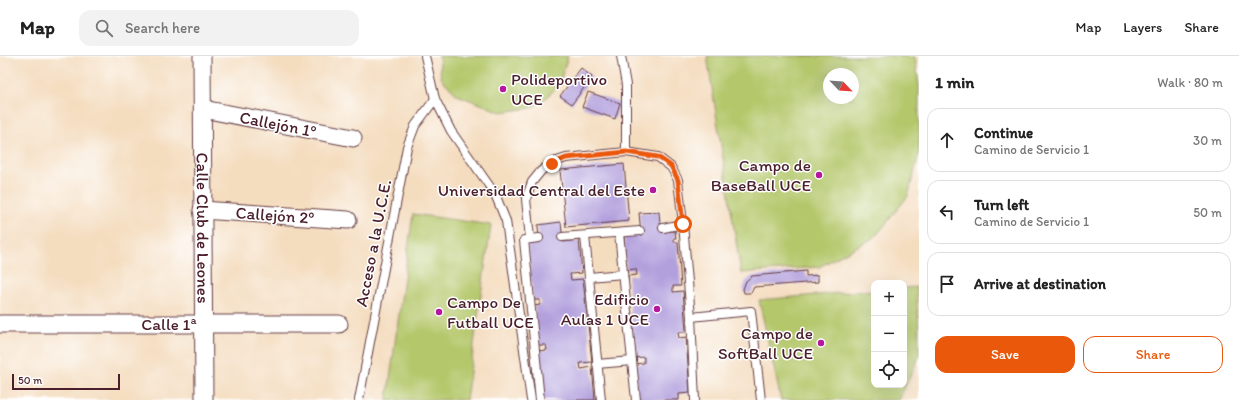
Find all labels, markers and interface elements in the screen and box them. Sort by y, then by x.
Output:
search box [79,10,359,46]
text: Map [20,16,55,39]
icon: search [93,17,115,39]
text: Search here [125,19,200,37]
text: Map [1076,19,1101,36]
text: Layers [1123,19,1162,36]
text: Share [1184,19,1219,36]
north arrow [823,68,859,104]
place label: Polideportivo UCE [511,69,607,109]
text: 1 min [935,72,974,92]
text: Walk · 80 m [1157,75,1223,90]
marker: Polideportivo UCE [498,84,508,94]
street label: Callejón 1º [238,107,318,141]
text: Continue [974,124,1033,142]
icon: ahead [936,129,958,151]
text: 30 m [1193,133,1222,148]
text: Camino de Servicio 1 [974,142,1089,157]
street label: Calle Club de Leones [193,152,213,303]
route end [543,155,561,173]
place label: Campo de BaseBall UCE [711,155,811,195]
marker: Campo de BaseBall UCE [814,170,824,180]
street label: Acceso a la U.C.E. [351,178,395,308]
place label: Universidad Central del Este [438,180,645,200]
marker: Universidad Central del Este [648,185,658,195]
text: Turn left [974,196,1029,214]
icon: left [936,201,958,223]
street label: Callejón 2º [235,202,315,228]
text: 50 m [1193,205,1222,220]
text: Camino de Servicio 1 [974,214,1089,229]
route start [674,215,692,233]
icon: arrive [936,273,958,295]
text: Arrive at destination [974,275,1106,293]
map controls [871,280,907,388]
button: + [871,280,907,316]
place label: Edificio Aulas 1 UCE [561,289,649,329]
place label: Campo De Futball UCE [447,292,534,332]
marker: Edificio Aulas 1 UCE [652,304,662,314]
marker: Campo De Futball UCE [434,307,444,317]
street label: Calle 1ª [141,314,197,334]
button: − [871,316,907,352]
place label: Campo de SoftBall UCE [718,323,813,363]
button: Save [935,336,1075,373]
button: Share [1083,336,1223,373]
marker: Campo de SoftBall UCE [816,338,826,348]
button: locate [871,352,907,388]
scale bar [12,372,120,391]
text: 50 m [18,374,42,387]

